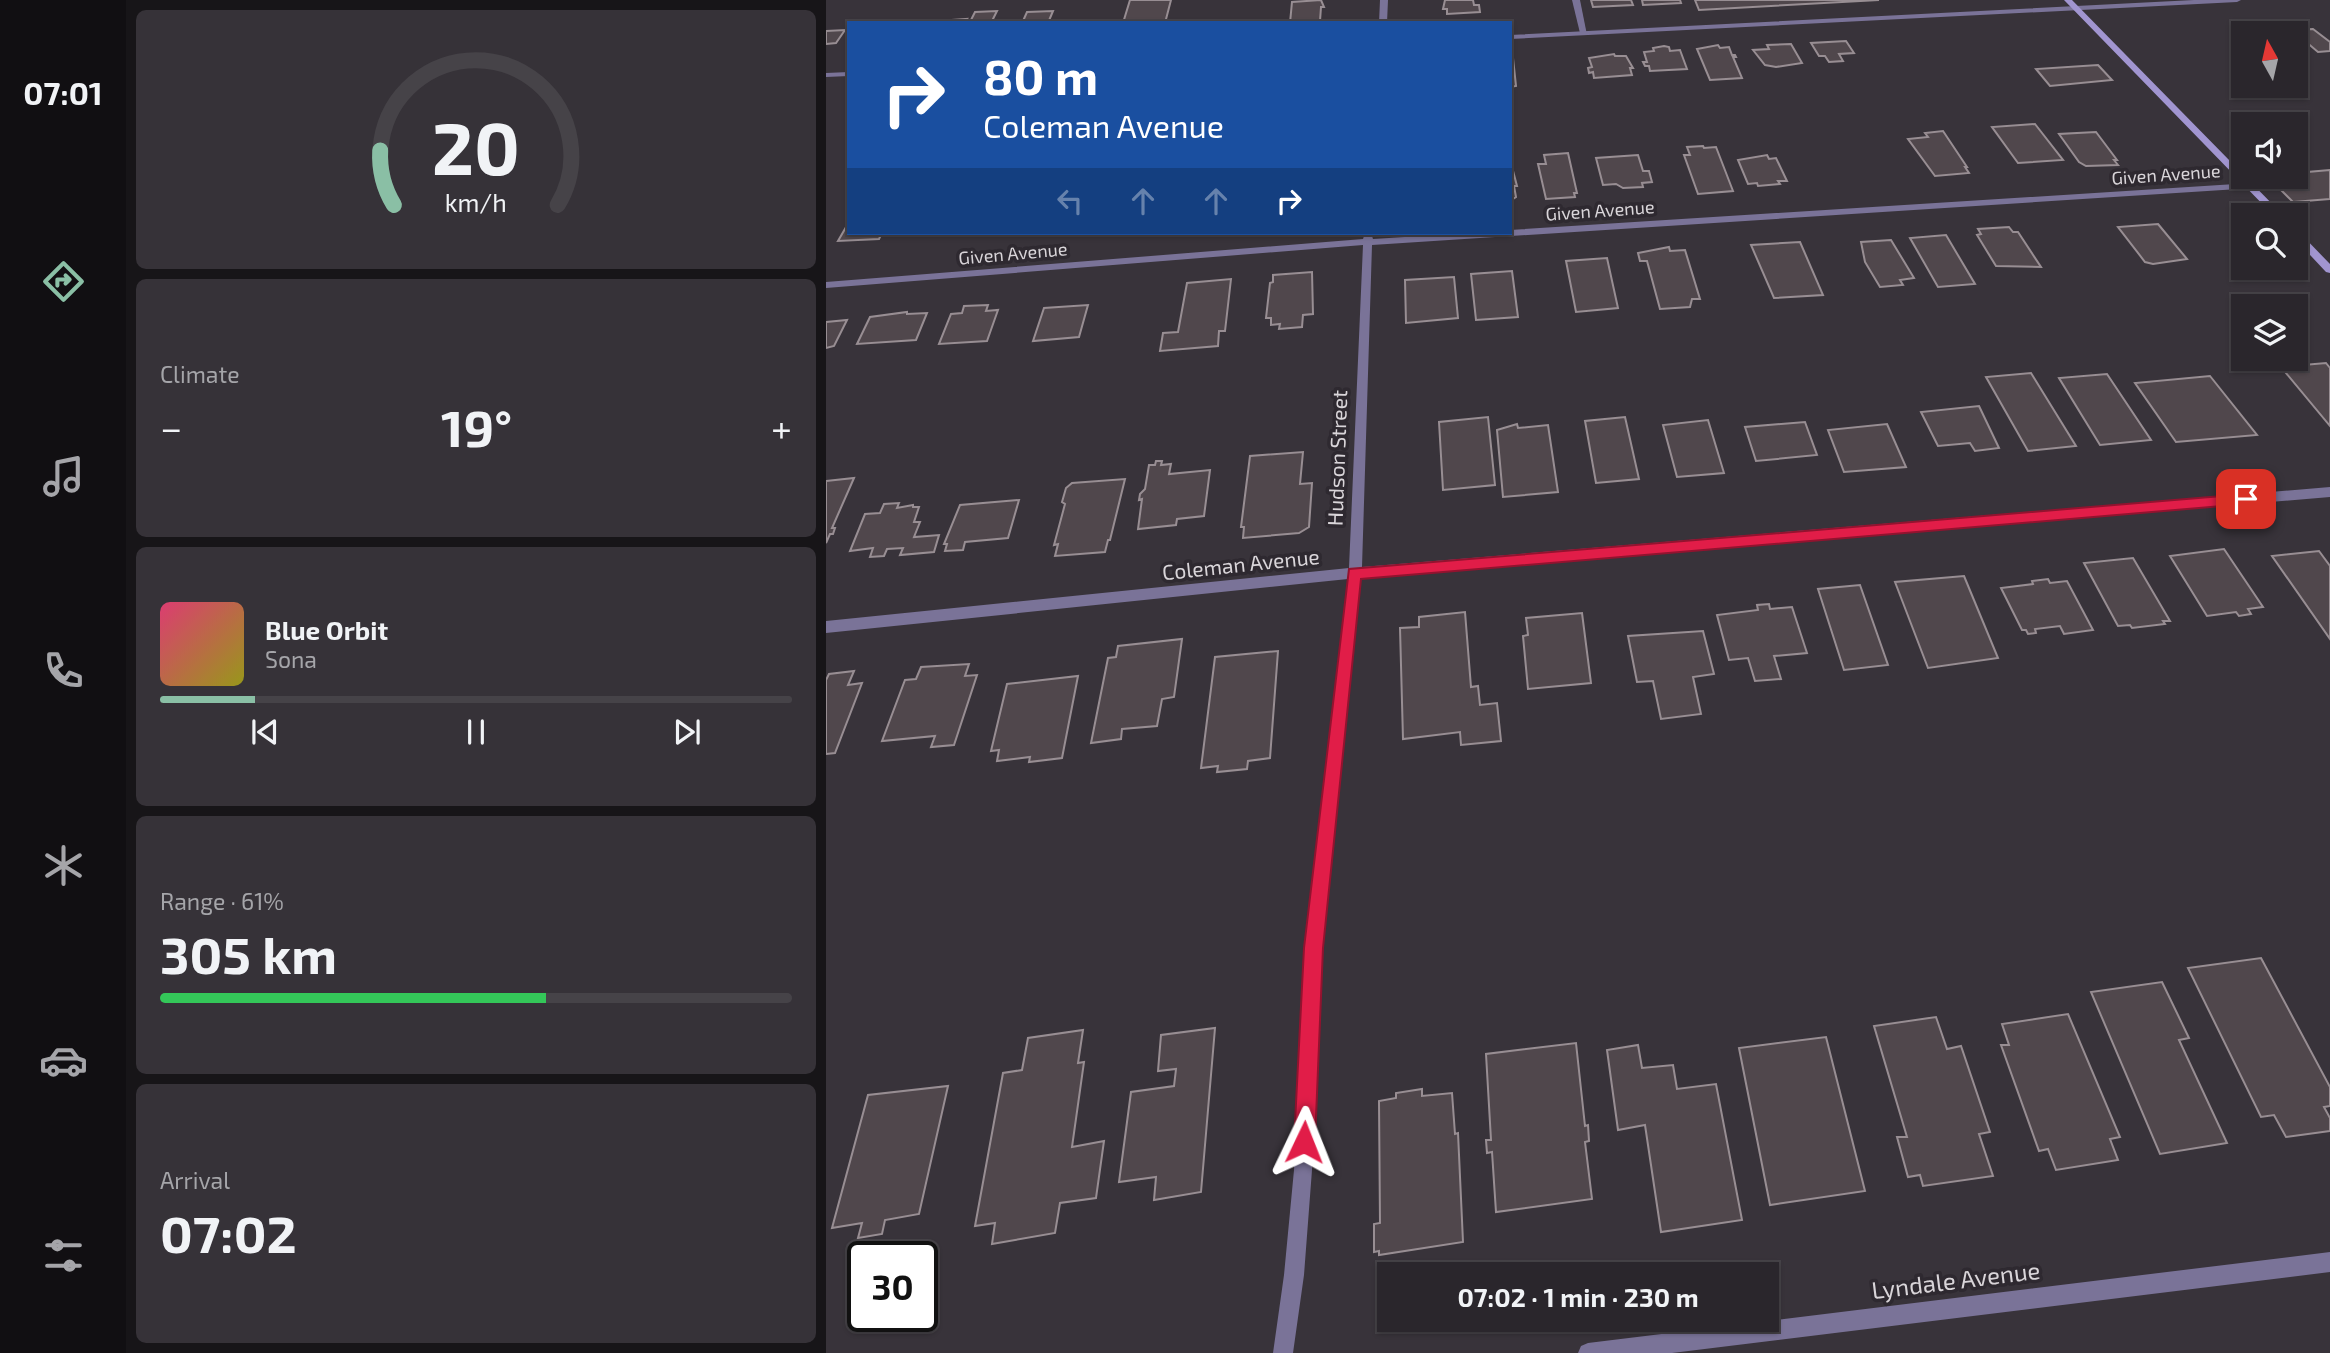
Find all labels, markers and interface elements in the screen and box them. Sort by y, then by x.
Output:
north arrow [2231,21,2308,98]
map controls [2231,21,2308,371]
text: 80 m [983,46,1098,105]
icon: right [868,49,959,140]
text: 07:01 [23,73,103,111]
text: 20 [432,103,520,191]
text: Coleman Avenue [983,106,1224,144]
button: sound [2231,112,2308,189]
street label: Given Avenue [2111,159,2221,189]
icon: left [1051,182,1089,220]
icon: ahead [1124,182,1162,220]
icon: ahead [1197,182,1235,220]
icon: right [1270,182,1308,220]
text: km/h [445,187,507,217]
street label: Given Avenue [1545,195,1655,225]
button: search [2231,203,2308,280]
street label: Given Avenue [958,237,1068,269]
icon: directions [39,257,88,306]
button: layers [2231,294,2308,371]
text: Climate [160,360,240,388]
street label: Hudson Street [1322,390,1351,526]
text: 19° [441,395,512,457]
text: − [160,404,182,450]
text: + [771,404,792,450]
icon: music [39,452,88,501]
pin [2216,469,2276,529]
icon: arrive [2227,480,2265,518]
street label: Coleman Avenue [1161,543,1321,584]
text: Blue Orbit [265,614,388,645]
text: Sona [265,645,317,673]
icon: phone [39,646,88,695]
icon: previous [246,713,284,751]
icon: pause [457,713,495,751]
icon: next [668,713,706,751]
icon: climate [39,841,88,890]
text: Range · 61% [160,887,284,915]
text: 305 km [160,922,337,984]
icon: car [39,1036,88,1085]
position arrow [1267,1105,1341,1179]
text: Arrival [160,1166,230,1194]
text: 07:02 [160,1201,297,1263]
icon: filters [39,1231,88,1280]
speed limit sign: 30 [847,1241,938,1332]
street label: Lyndale Avenue [1870,1255,2042,1304]
text: 07:02 · 1 min · 230 m [1457,1281,1699,1312]

